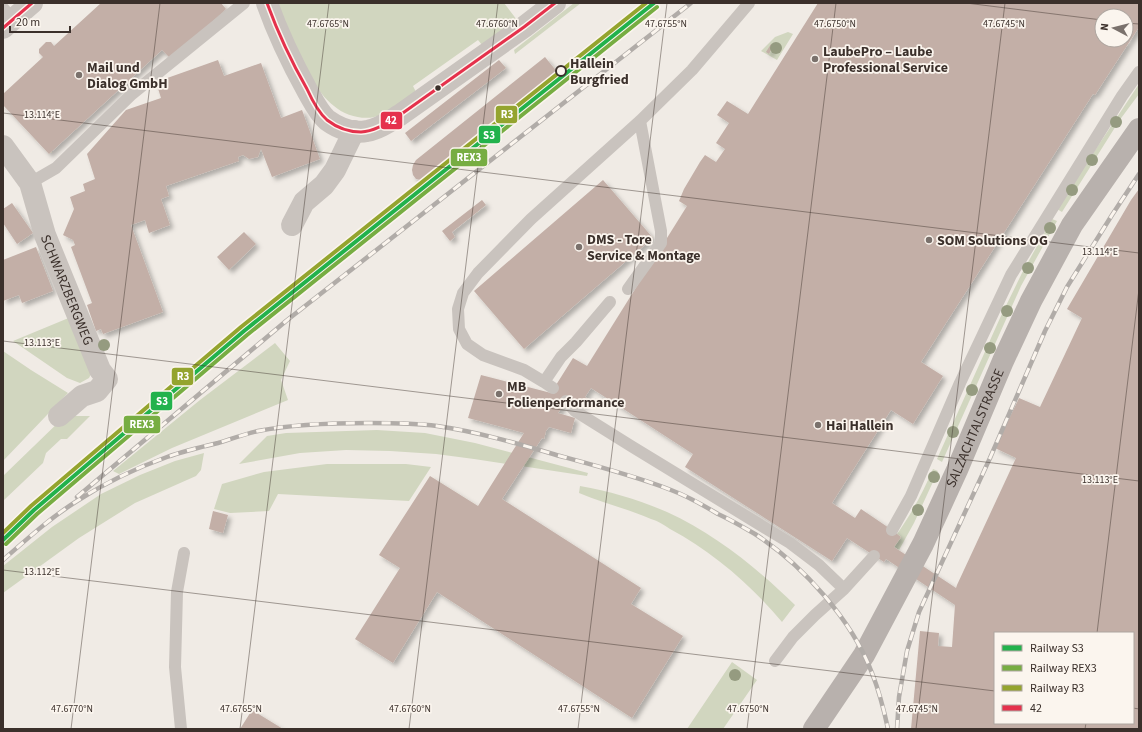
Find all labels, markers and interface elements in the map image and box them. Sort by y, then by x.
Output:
scale bar [10,8,70,34]
north arrow [1094,8,1134,48]
text: 20 m [16,14,40,31]
text: 47.6765°N [307,17,349,31]
text: 47.6760°N [476,17,518,31]
text: 47.6755°N [645,17,687,31]
text: 47.6750°N [814,17,856,31]
text: 47.6745°N [983,17,1025,31]
text: N [1097,22,1112,31]
place label: LaubePro – Laube Professional Service [823,42,948,78]
place label: Hallein Burgfried [570,54,629,90]
marker: LaubePro – Laube Professional Service [810,54,820,64]
place label: Mail und Dialog GmbH [87,58,168,94]
marker: Hallein Burgfried [555,65,567,77]
marker: Mail und Dialog GmbH [74,70,84,80]
unlabelled marker [433,83,443,93]
line badge: R3 [495,105,518,124]
text: R3 [501,107,513,122]
text: 13.114°E [24,108,60,122]
line badge: 42 [380,111,403,130]
text: 42 [385,113,397,128]
line badge: S3 [478,125,501,144]
text: S3 [483,128,495,143]
line badge: REX3 [450,148,488,167]
text: REX3 [457,150,482,165]
place label: DMS - Tore Service & Montage [587,230,701,266]
place label: SOM Solutions OG [937,231,1048,251]
street label: SCHWARZBERGWEG [35,232,98,348]
marker: SOM Solutions OG [924,235,934,245]
marker: DMS - Tore Service & Montage [574,242,584,252]
text: 13.114°E [1082,245,1118,259]
text: 13.113°E [24,336,60,350]
street label: SALZACHTALSTRASSE [941,366,1010,491]
line badge: R3 [171,367,194,386]
text: R3 [177,369,189,384]
place label: MB Folienperformance [507,377,625,413]
marker: MB Folienperformance [494,389,504,399]
line badge: S3 [150,391,173,411]
text: S3 [156,394,168,409]
line badge: REX3 [123,415,161,434]
place label: Hai Hallein [826,416,893,436]
text: REX3 [130,417,155,432]
marker: Hai Hallein [813,420,823,430]
text: 13.113°E [1082,473,1118,487]
text: 13.112°E [24,565,60,579]
legend [994,632,1134,724]
text: Railway S3 [1030,640,1084,657]
text: Railway REX3 [1030,660,1097,677]
text: Railway R3 [1030,680,1084,697]
text: 42 [1030,700,1042,717]
text: 47.6770°N [51,702,93,716]
text: 47.6765°N [220,702,262,716]
text: 47.6760°N [389,702,431,716]
text: 47.6755°N [558,702,600,716]
text: 47.6750°N [727,702,769,716]
text: 47.6745°N [896,702,938,716]

